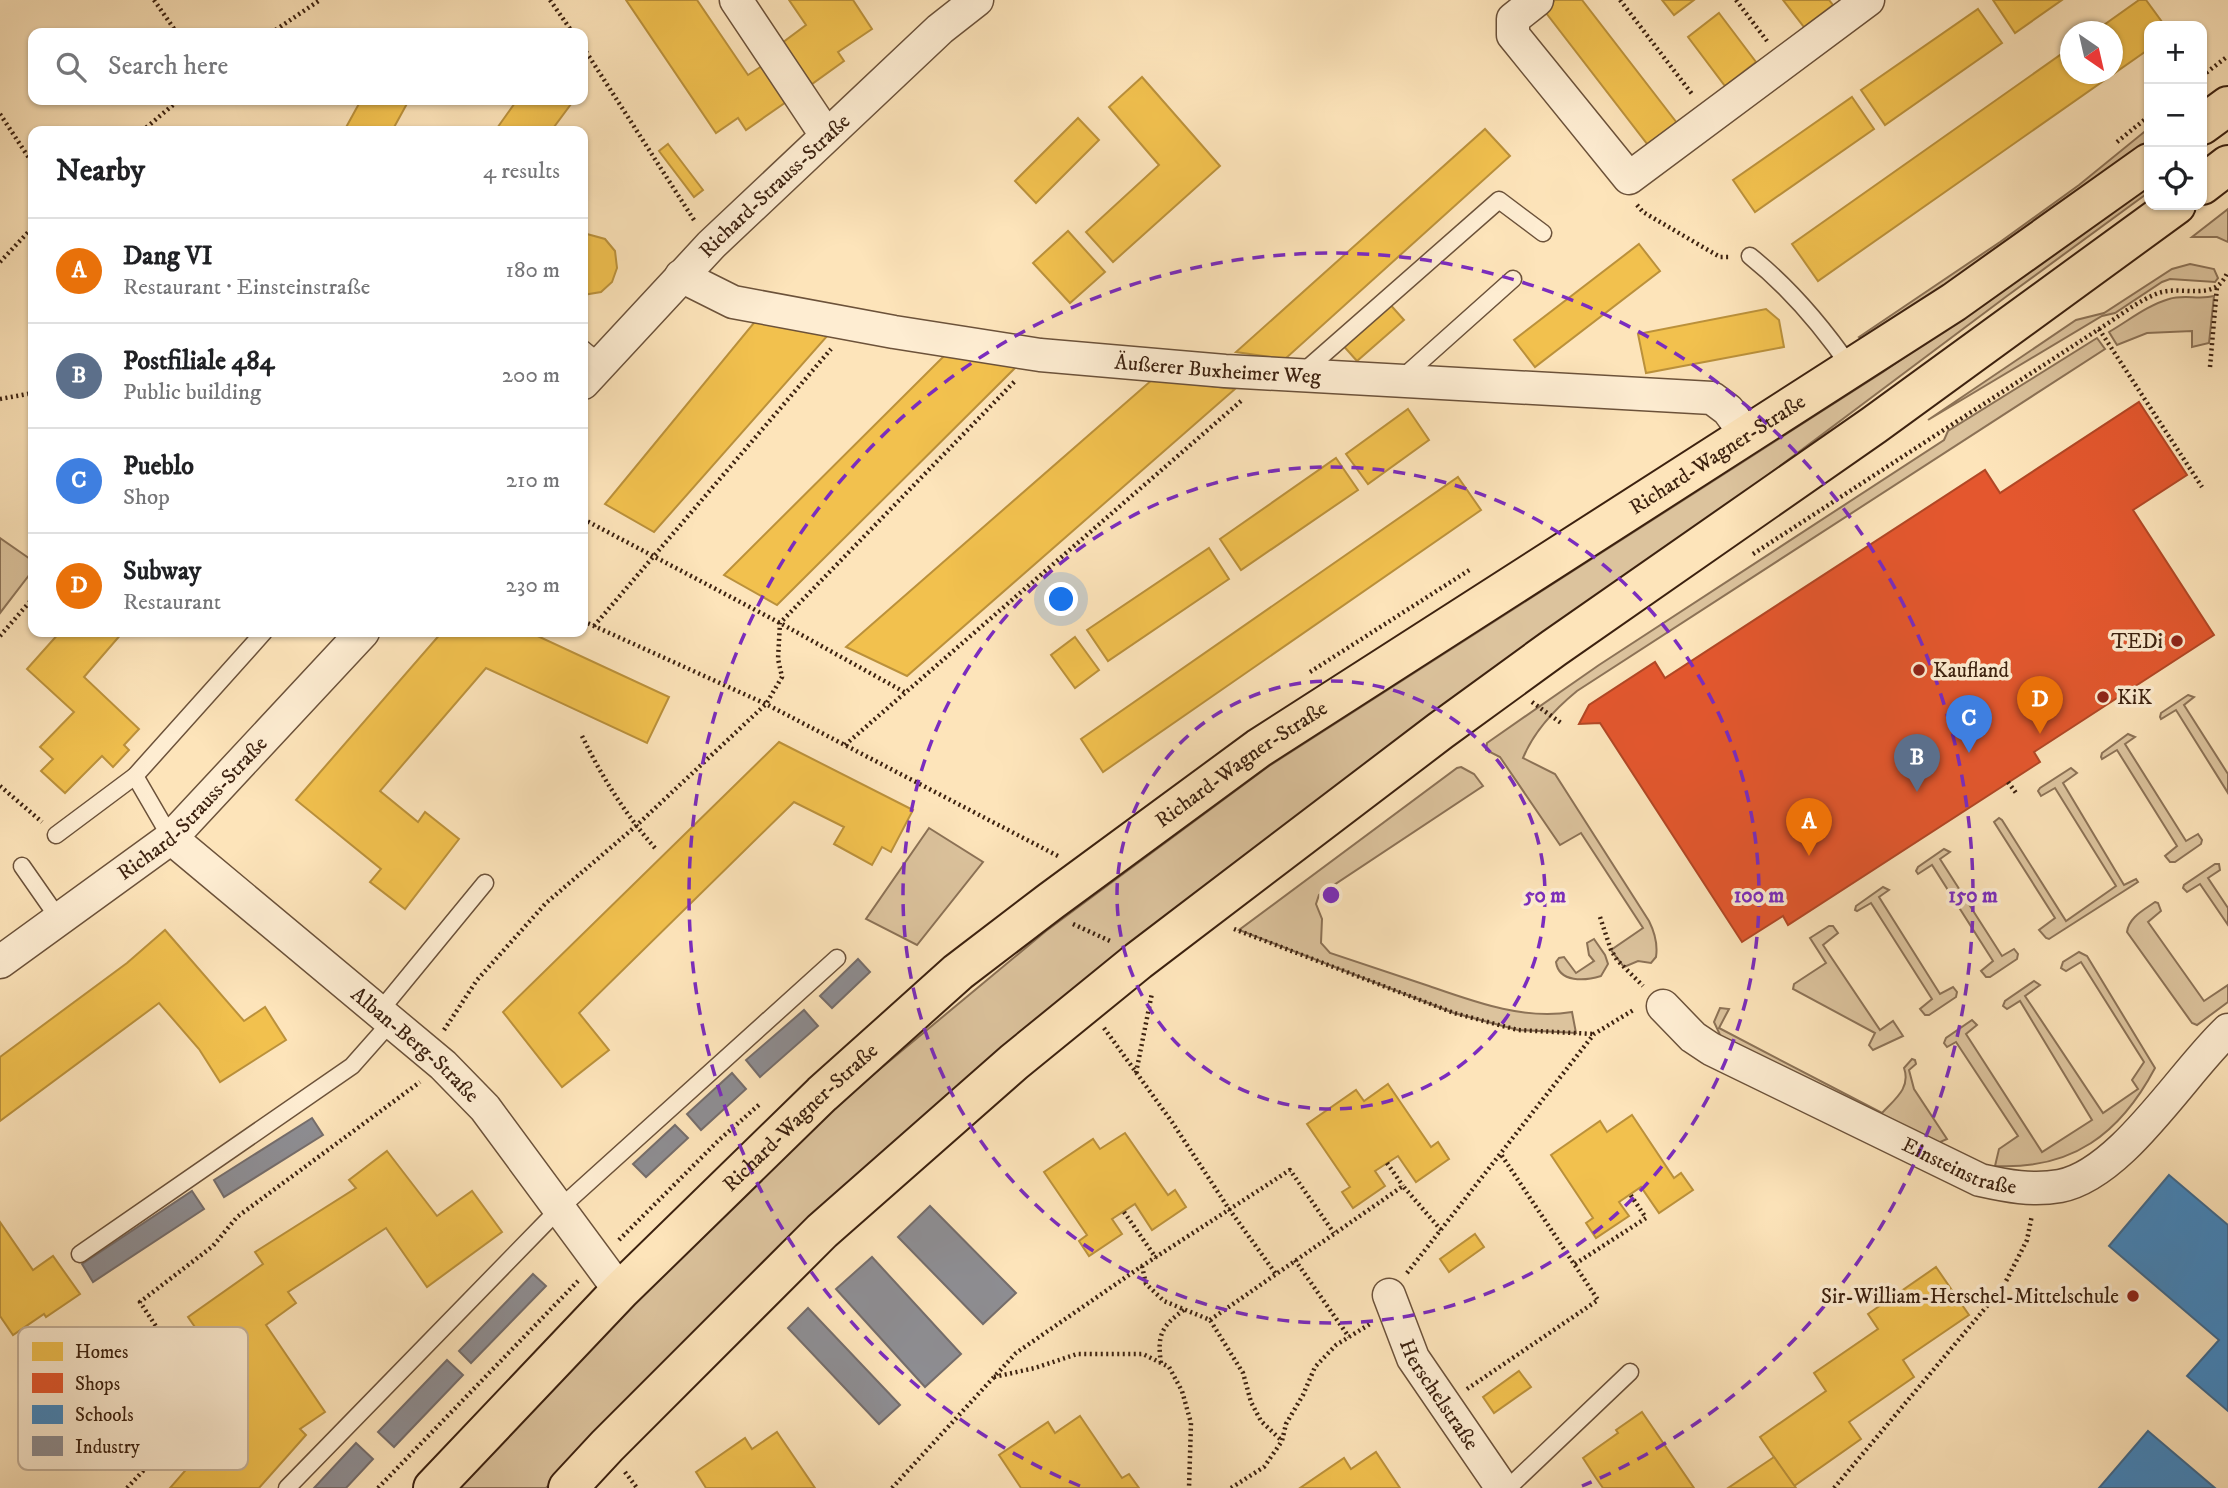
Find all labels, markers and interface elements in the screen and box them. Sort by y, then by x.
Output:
north arrow [2060,21,2123,84]
map controls [2144,21,2207,210]
button: + [2144,21,2207,84]
search box [28,28,588,105]
icon: search [52,48,90,86]
text: Search here [108,50,228,83]
button: − [2144,84,2207,147]
street label: Richard-Strauss-Straße [694,109,856,264]
button: locate [2144,147,2207,210]
text: Nearby [56,153,145,190]
text: 4 results [483,157,560,186]
text: Dang VI [123,240,212,273]
text: A [72,256,86,285]
text: 180 m [505,256,560,285]
text: Restaurant · Einsteinstraße [123,273,370,302]
text: Postfiliale 484 [123,345,275,378]
street label: Äußerer Buxheimer Weg [1114,349,1322,390]
text: B [72,361,86,390]
text: 200 m [502,361,560,390]
text: Public building [123,378,261,407]
street label: Richard-Wagner-Straße [1625,389,1811,521]
text: Pueblo [123,450,194,483]
text: C [71,466,87,495]
text: 210 m [506,466,560,495]
text: Shop [123,483,170,512]
text: Subway [123,555,201,588]
text: D [70,571,88,600]
text: 230 m [506,571,560,600]
your location [1044,582,1078,616]
text: Restaurant [123,588,221,617]
place label: TEDi [2111,629,2163,655]
marker: TEDi [2169,633,2185,649]
place label: Kaufland [1933,658,2010,684]
marker: Kaufland [1911,662,1927,678]
pin: D [2017,676,2063,734]
place label: KiK [2117,685,2152,711]
marker: KiK [2095,689,2111,705]
street label: Richard-Wagner-Straße [1151,695,1333,834]
pin: C [1946,695,1992,753]
street label: Richard-Strauss-Straße [113,731,273,887]
pin: B [1894,734,1940,792]
pin: A [1786,798,1832,856]
centre of rings [1319,883,1343,907]
text: 50 m [1523,883,1566,909]
text: 100 m [1734,883,1784,909]
text: 150 m [1948,883,1998,909]
street label: Alban-Berg-Straße [345,982,485,1109]
street label: Richard-Wagner-Straße [718,1038,884,1197]
street label: Einsteinstraße [1897,1132,2018,1201]
place label: Sir-William-Herschel-Mittelschule [1821,1284,2119,1310]
marker: Sir-William-Herschel-Mittelschule [2125,1288,2141,1304]
legend [18,1327,248,1470]
street label: Herschelstraße [1393,1336,1484,1456]
text: Homes [75,1341,128,1364]
text: Shops [75,1373,120,1396]
text: Schools [75,1404,134,1427]
text: Industry [75,1436,141,1459]

